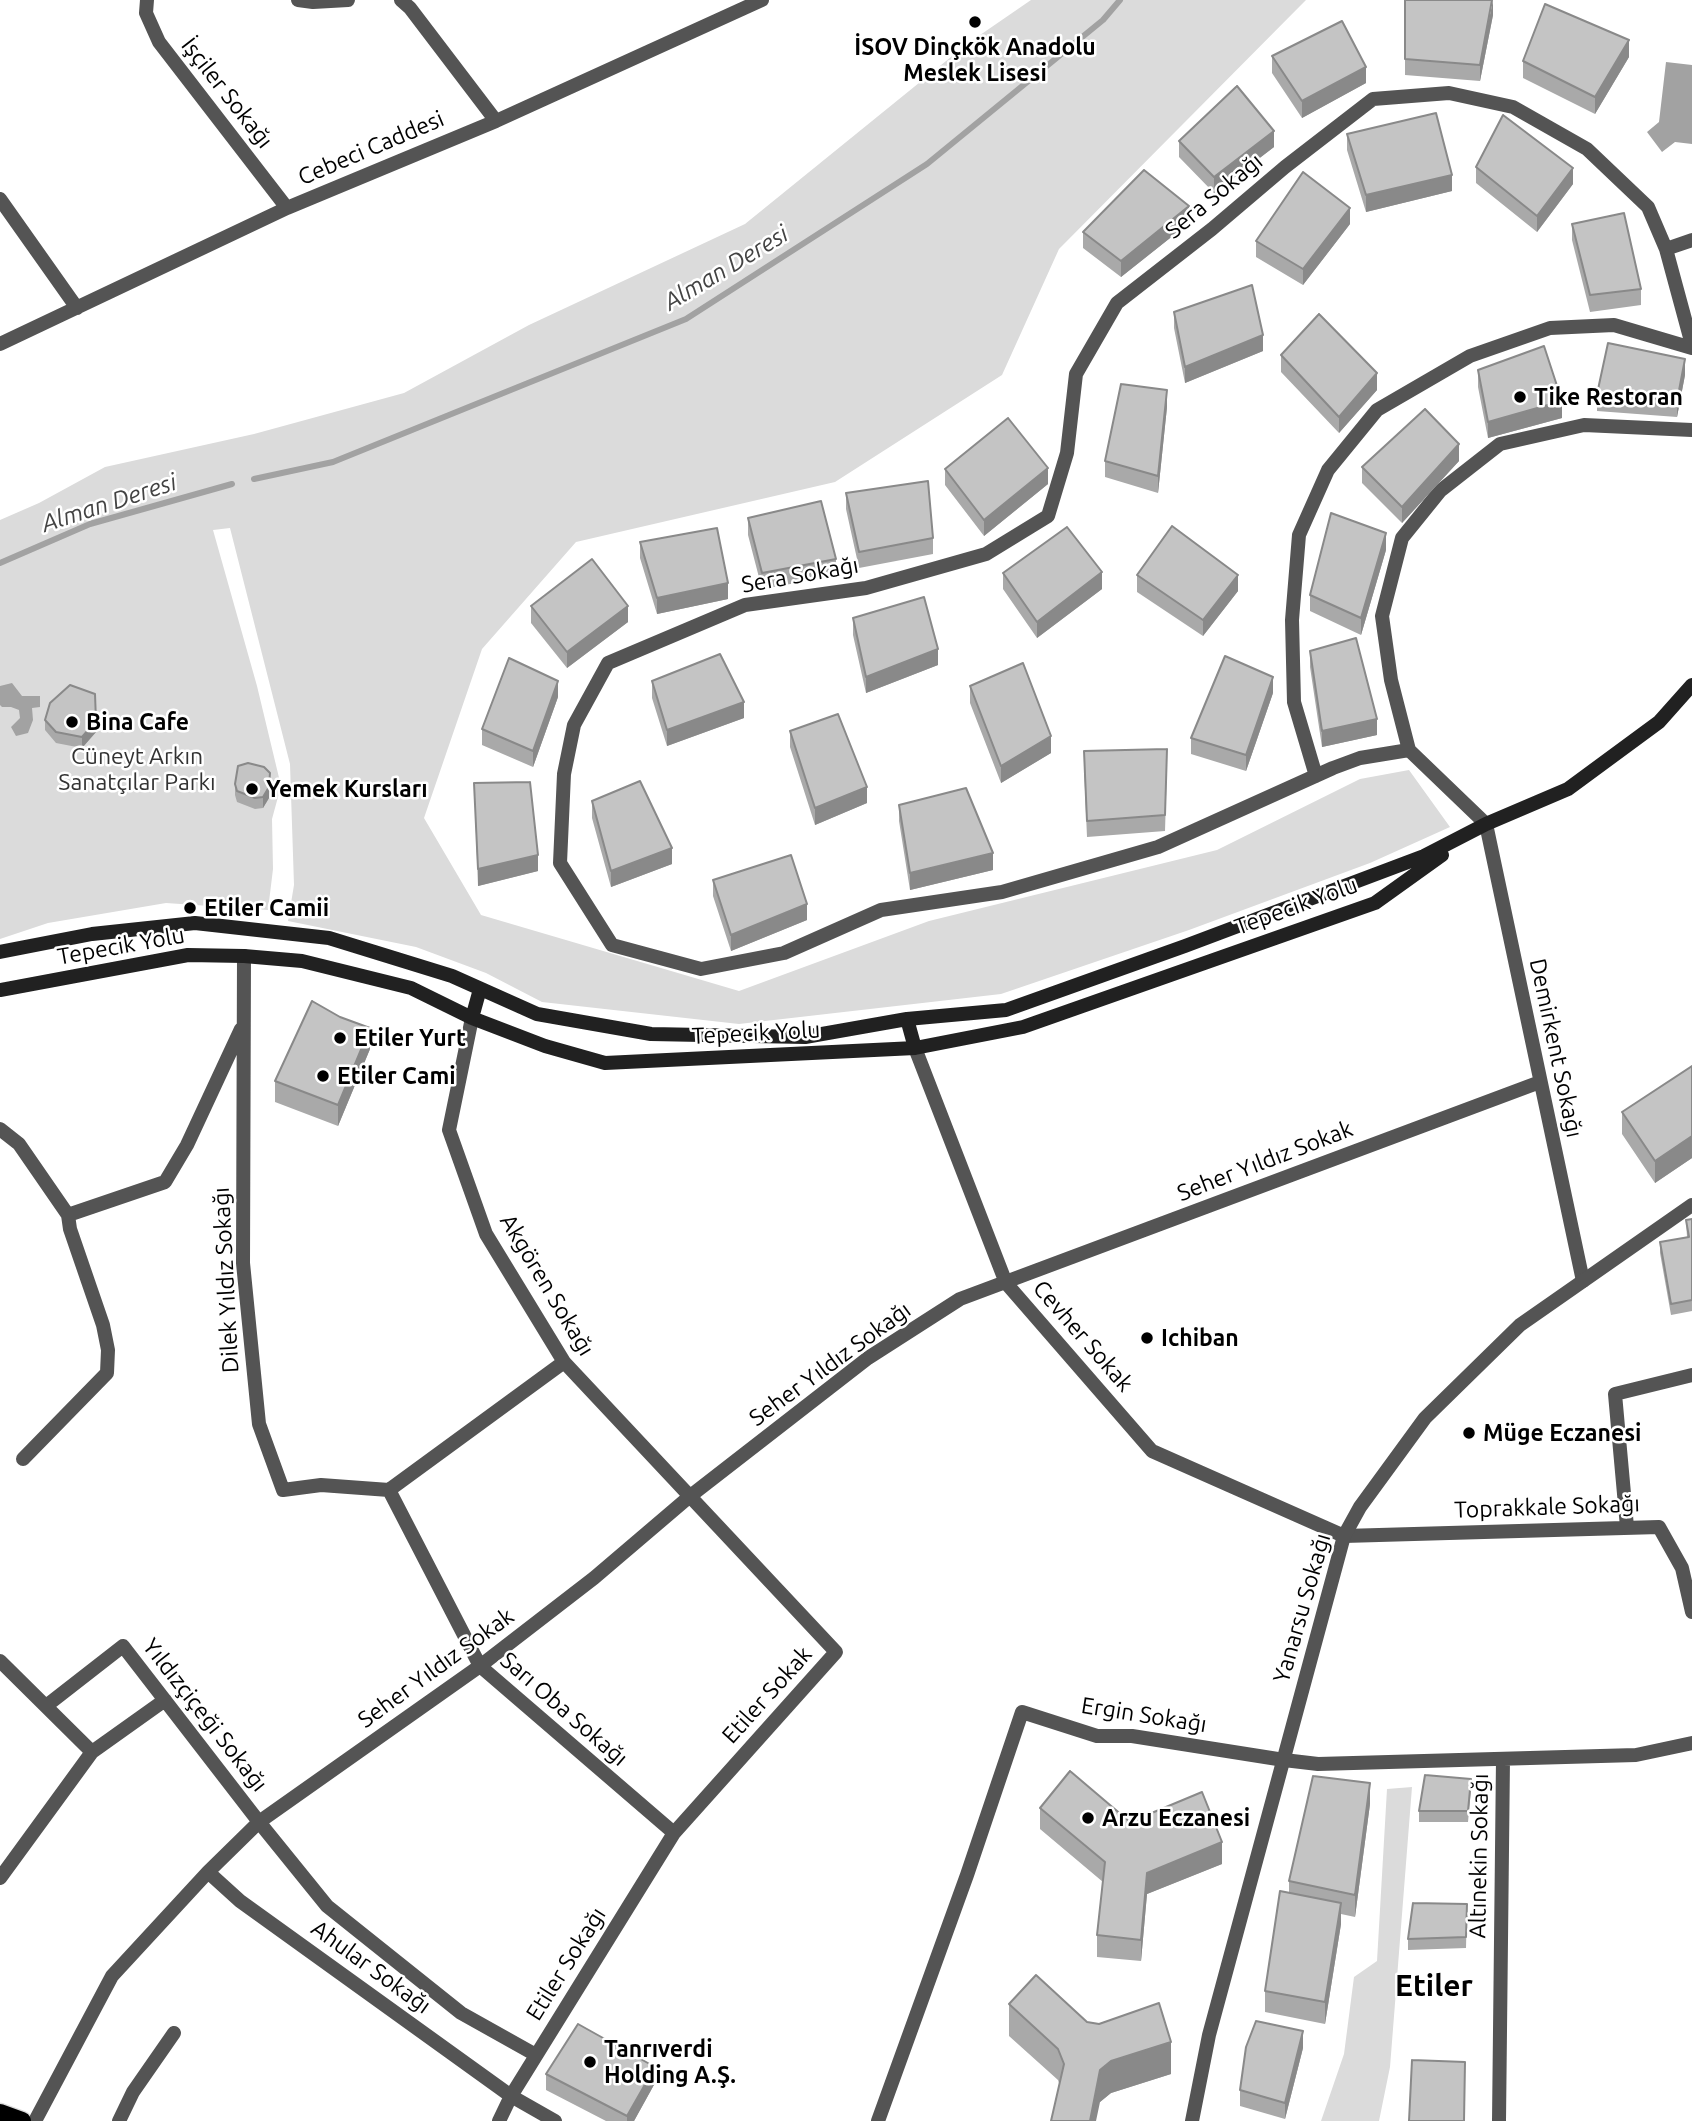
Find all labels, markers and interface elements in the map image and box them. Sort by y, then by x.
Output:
marker: İSOV Dinçkök Anadolu Meslek Lisesi [967,14,983,30]
street label: İşçiler Sokağı [175,32,279,154]
place label: İSOV Dinçkök Anadolu Meslek Lisesi [854,33,1096,87]
street label: Cebeci Caddesi [294,105,448,191]
street label: Sera Sokağı [1160,147,1268,245]
water label: Alman Deresi [659,220,793,316]
place label: Tike Restoran [1534,383,1683,411]
marker: Tike Restoran [1512,389,1528,405]
water label: Alman Deresi [38,468,180,538]
street label: Sera Sokağı [739,551,861,599]
place label: Bina Cafe [86,708,189,736]
marker: Bina Cafe [64,714,80,730]
park label: Cüneyt Arkın Sanatçılar Parkı [58,742,216,796]
place label: Yemek Kursları [266,775,428,803]
marker: Yemek Kursları [244,781,260,797]
street label: Tepecik Yolu [1231,871,1361,941]
place label: Etiler Camii [204,894,329,922]
marker: Etiler Camii [182,900,198,916]
street label: Tepecik Yolu [55,921,187,971]
street label: Demirkent Sokağı [1524,956,1588,1140]
street label: Tepecik Yolu [691,1016,821,1050]
place label: Etiler Yurt [354,1024,466,1052]
marker: Etiler Yurt [332,1030,348,1046]
place label: Etiler Cami [337,1062,456,1090]
marker: Etiler Cami [315,1068,331,1084]
street label: Seher Yıldız Sokak [1173,1115,1357,1207]
street label: Dilek Yıldız Sokağı [207,1186,245,1374]
street label: Akgören Sokağı [494,1209,600,1361]
street label: Cevher Sokak [1027,1275,1139,1397]
street label: Seher Yıldız Sokağı [744,1296,916,1432]
place label: Ichiban [1161,1324,1239,1352]
marker: Ichiban [1139,1330,1155,1346]
place label: Müge Eczanesi [1483,1419,1641,1447]
marker: Müge Eczanesi [1461,1425,1477,1441]
street label: Toprakkale Sokağı [1454,1490,1640,1524]
street label: Yanarsu Sokağı [1267,1530,1337,1686]
street label: Seher Yıldız Sokak [353,1602,519,1734]
street label: Yıldızçiçeği Sokağı [137,1633,273,1797]
street label: Etiler Sokak [716,1641,818,1749]
street label: Sarı Oba Sokağı [495,1646,633,1772]
street label: Ergin Sokağı [1079,1691,1209,1739]
street label: Altınekin Sokağı [1464,1773,1494,1939]
place label: Arzu Eczanesi [1102,1804,1250,1832]
marker: Arzu Eczanesi [1080,1810,1096,1826]
street label: Etiler Sokağı [520,1902,612,2026]
street label: Ahular Sokağı [306,1914,436,2020]
district label: Etiler [1395,1968,1473,2004]
place label: Tanrıverdi Holding A.Ş. [604,2035,736,2089]
marker: Tanrıverdi Holding A.Ş. [582,2054,598,2070]

